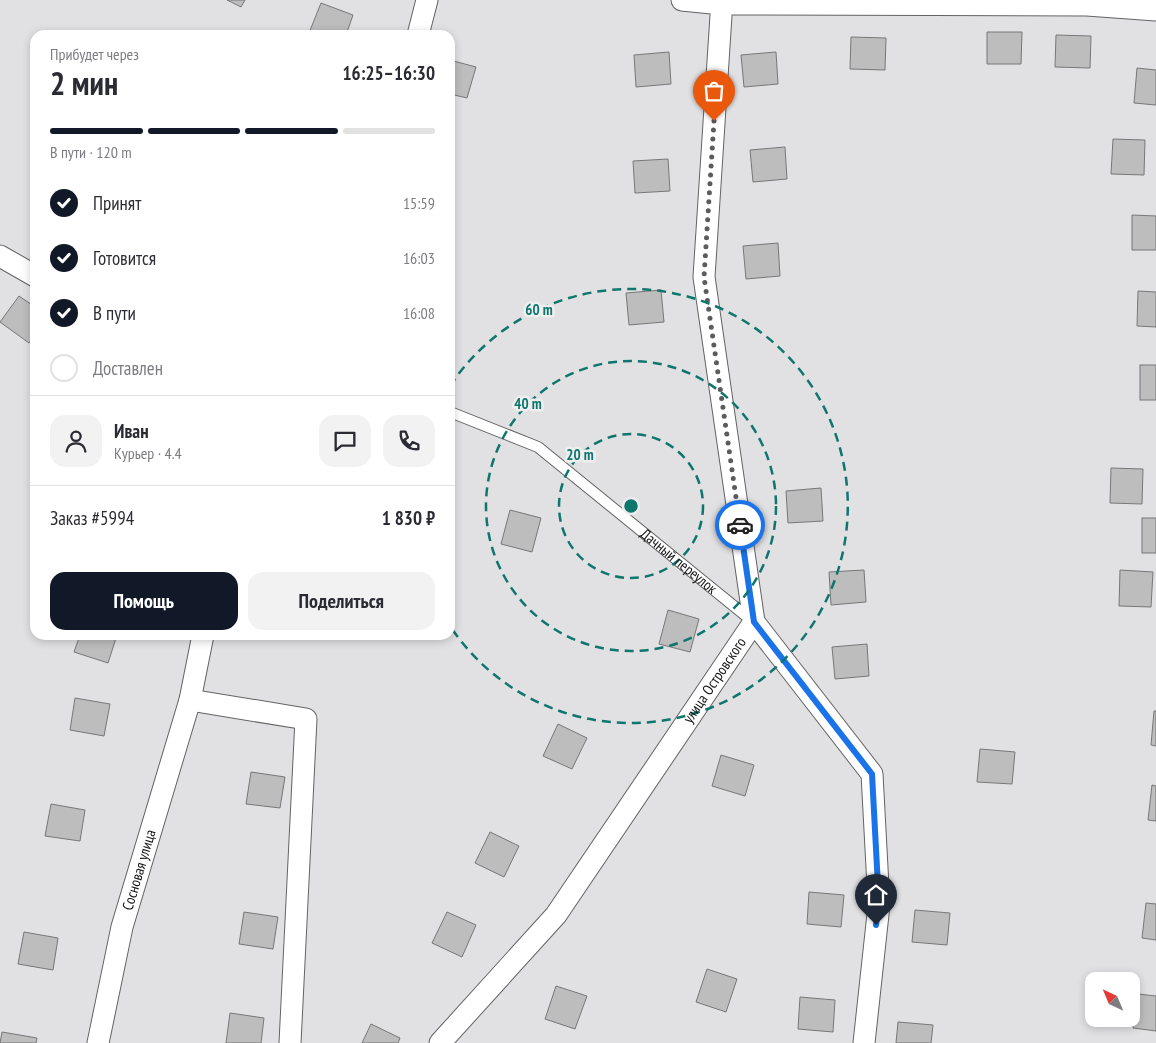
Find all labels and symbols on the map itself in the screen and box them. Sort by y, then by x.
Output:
pin [693,70,735,121]
text: 60 m [525,300,553,319]
text: 40 m [514,394,542,413]
text: 20 m [566,445,594,464]
centre of rings [622,497,640,515]
courier [715,500,765,550]
street label: Дачный переулок [637,524,721,598]
street label: улица Островского [678,633,750,727]
street label: Сосновая улица [118,827,160,912]
pin [855,874,897,925]
north arrow [1085,972,1140,1028]

